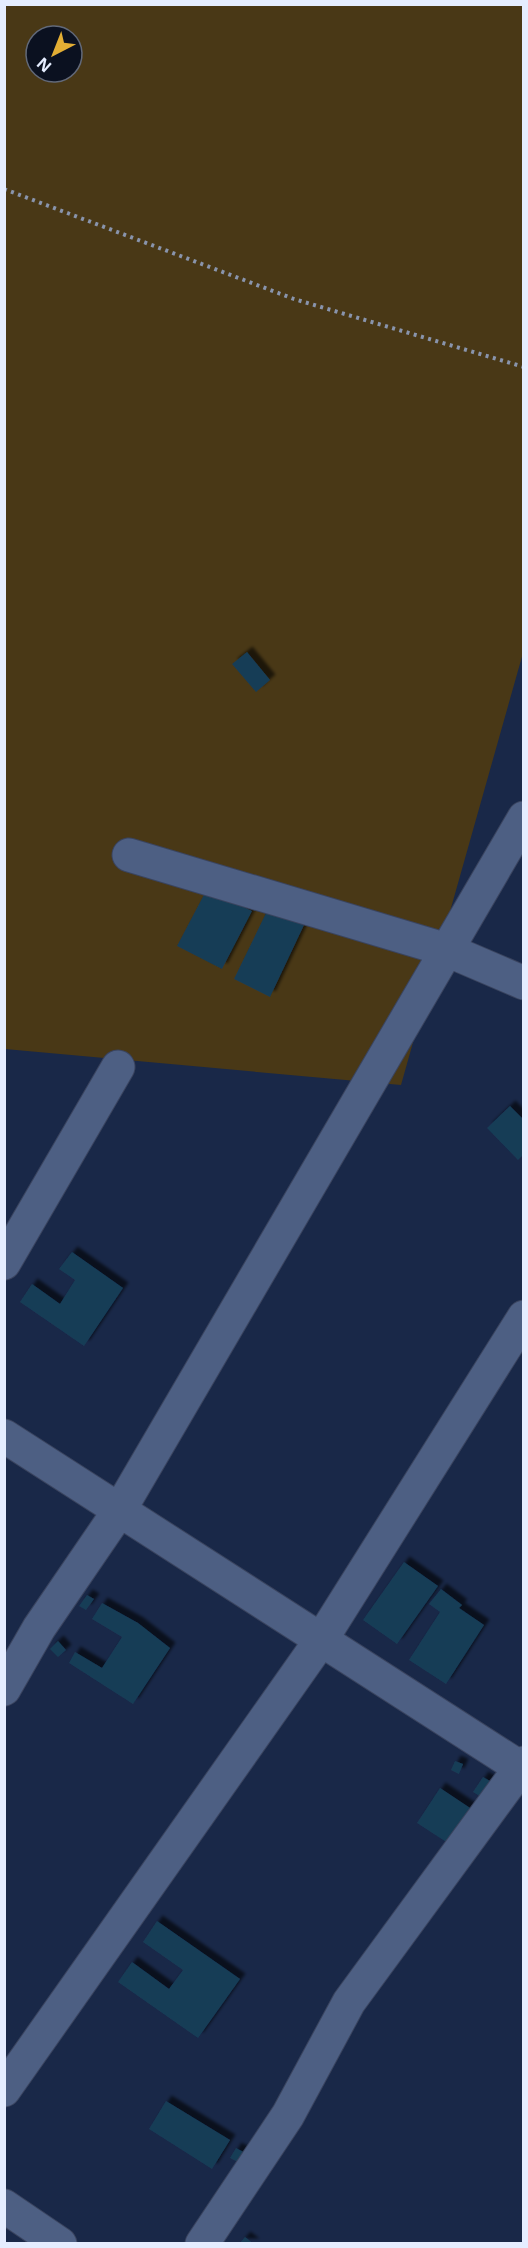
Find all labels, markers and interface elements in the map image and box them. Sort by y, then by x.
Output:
north arrow [24,24,84,84]
text: N [32,53,56,78]

